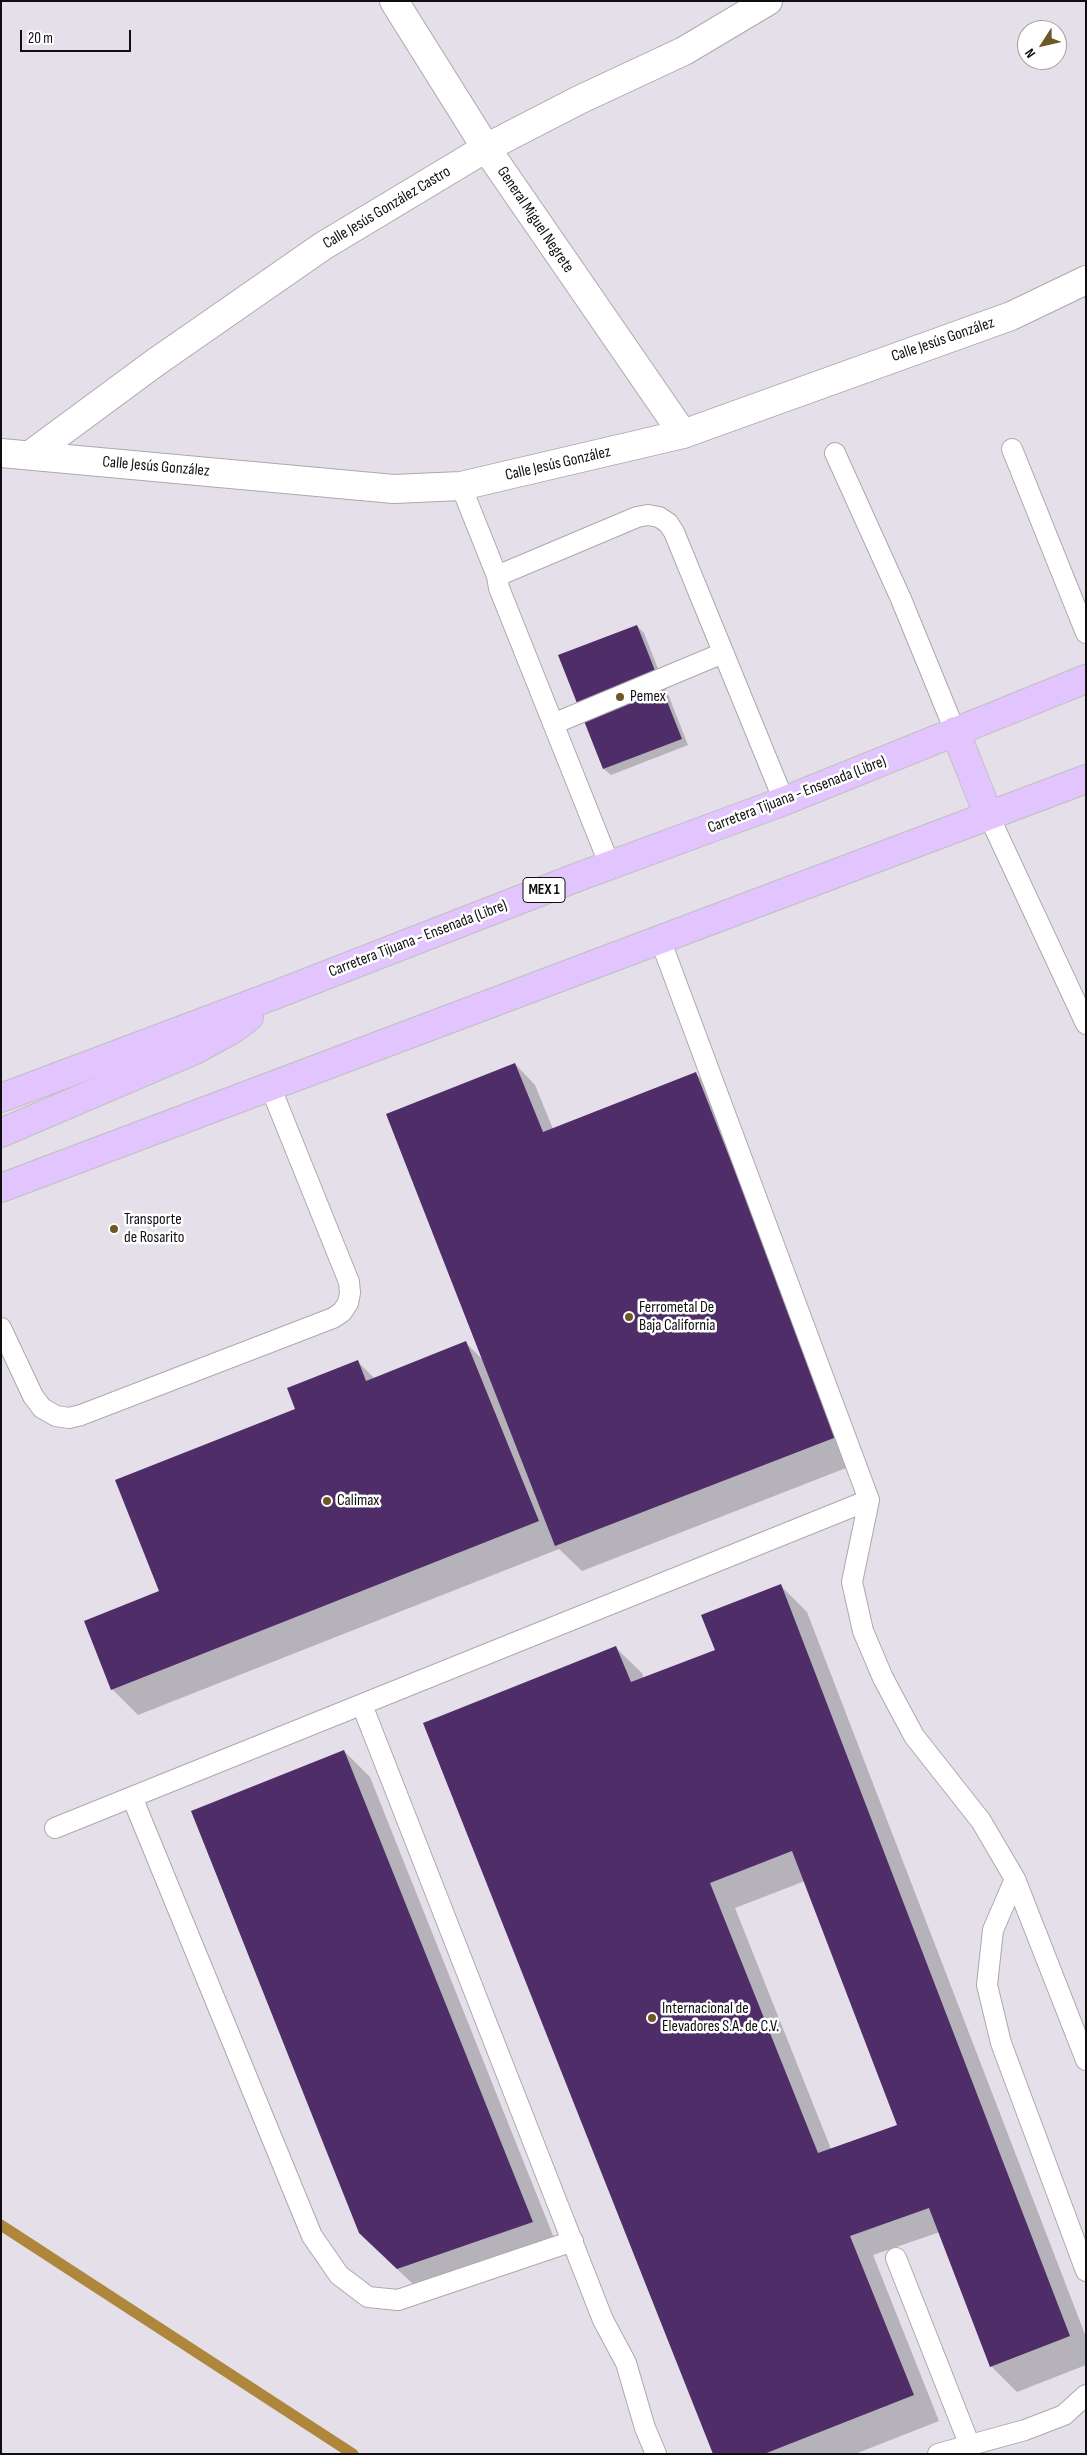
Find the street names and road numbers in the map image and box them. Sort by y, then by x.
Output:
street label: Calle Jesús González Castro [320,162,454,254]
street label: General Miguel Negrete [492,163,578,277]
street label: Calle Jesús González [889,313,997,367]
street label: Calle Jesús González [503,443,613,485]
street label: Calle Jesús González [102,453,210,481]
street label: Carretera Tijuana - Ensenada (Libre) [705,752,889,838]
road number: MEX 1 [523,878,565,902]
street label: Carretera Tijuana - Ensenada (Libre) [326,896,510,982]

